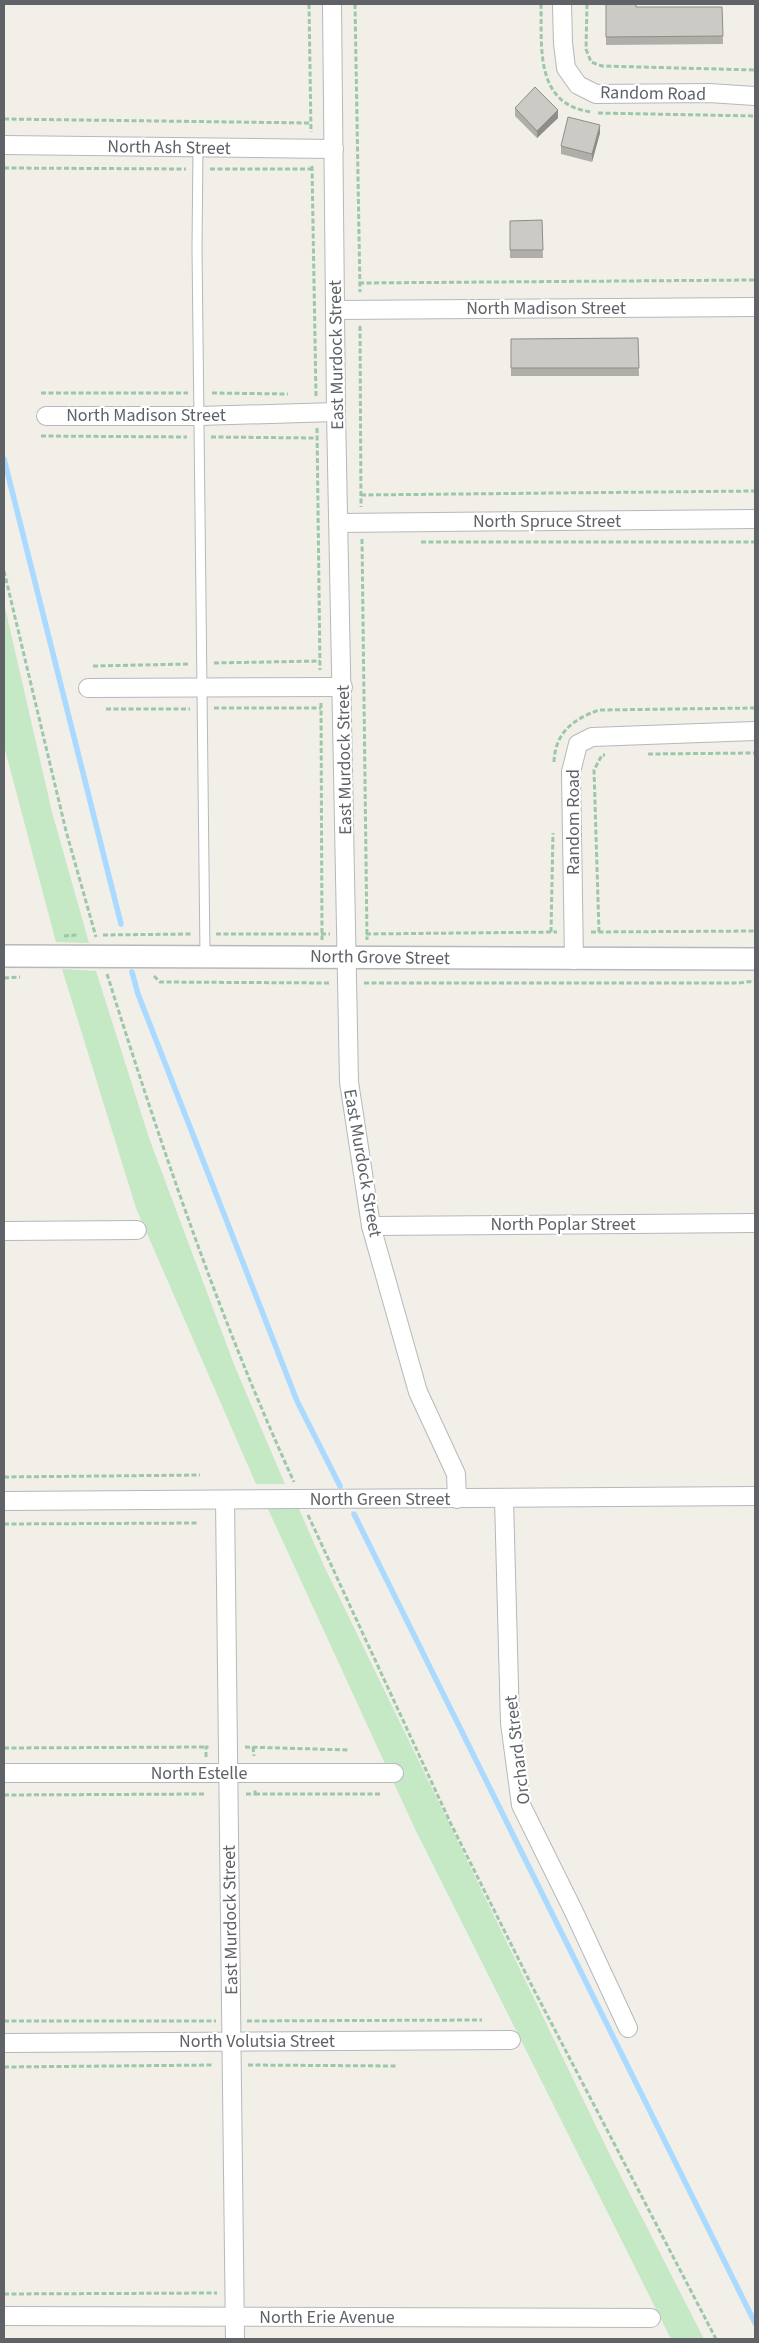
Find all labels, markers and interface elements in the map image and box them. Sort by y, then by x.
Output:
street label: Random Road [600,80,706,107]
street label: North Ash Street [107,134,231,161]
street label: East Murdock Street [323,280,350,430]
street label: North Madison Street [466,296,626,321]
street label: North Madison Street [66,403,226,428]
street label: North Spruce Street [473,509,621,534]
street label: East Murdock Street [331,685,358,835]
street label: Random Road [561,769,586,875]
street label: North Grove Street [310,944,450,971]
street label: East Murdock Street [337,1087,388,1239]
street label: North Poplar Street [490,1212,636,1237]
street label: North Green Street [310,1487,450,1512]
street label: Orchard Street [498,1694,537,1806]
street label: North Estelle [151,1761,247,1786]
street label: East Murdock Street [217,1845,244,1995]
street label: North Volutsia Street [179,2029,335,2054]
street label: North Erie Avenue [259,2305,395,2330]

